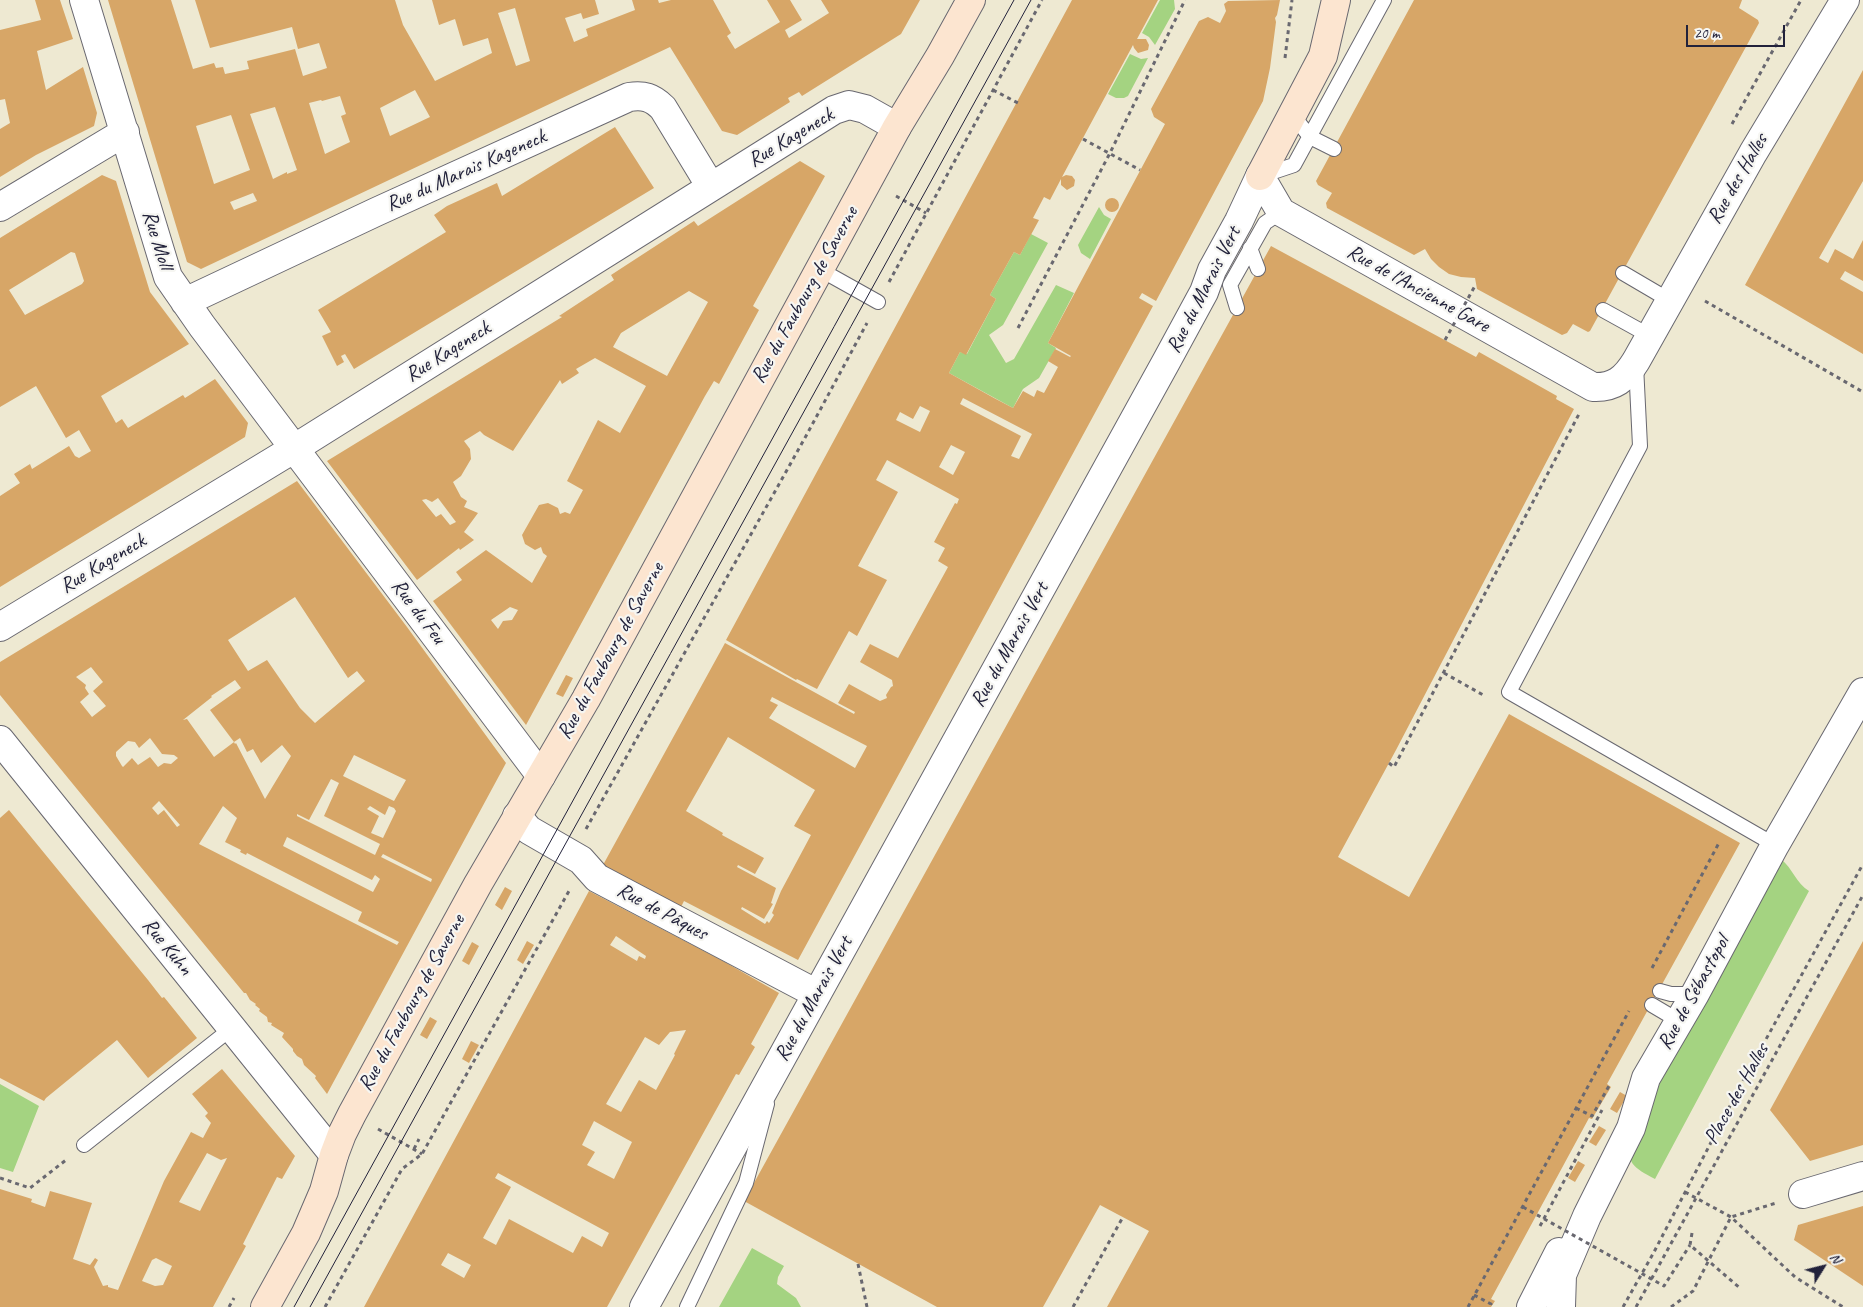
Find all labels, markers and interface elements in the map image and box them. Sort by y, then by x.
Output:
scale bar [1688,15,1787,47]
text: 20 m [1694,24,1720,43]
street label: Rue Kageneck [744,103,838,173]
street label: Rue du Marais Kageneck [382,124,550,218]
street label: Rue des Halles [1702,130,1774,228]
street label: Rue du Faubourg de Saverne [746,202,864,388]
street label: Rue Moll [136,208,178,272]
street label: Rue du Marais Vert [1161,223,1247,357]
street label: Rue de l'Ancienne Gare [1342,239,1494,339]
street label: Rue Kageneck [401,316,495,388]
street label: Rue Kageneck [56,529,150,599]
street label: Rue du Faubourg de Saverne [552,558,670,744]
street label: Rue du Feu [385,574,451,650]
street label: Rue du Marais Vert [965,578,1055,712]
street label: Rue de Pâques [612,878,712,946]
street label: Rue du Faubourg de Saverne [353,910,471,1096]
street label: Rue Kuhn [136,913,198,981]
street label: Rue du Marais Vert [769,932,859,1066]
street label: Rue de Sébastopol [1652,932,1736,1054]
street label: Place des Halles [1699,1039,1775,1149]
north arrow [1798,1242,1848,1292]
text: N [1826,1249,1845,1266]

